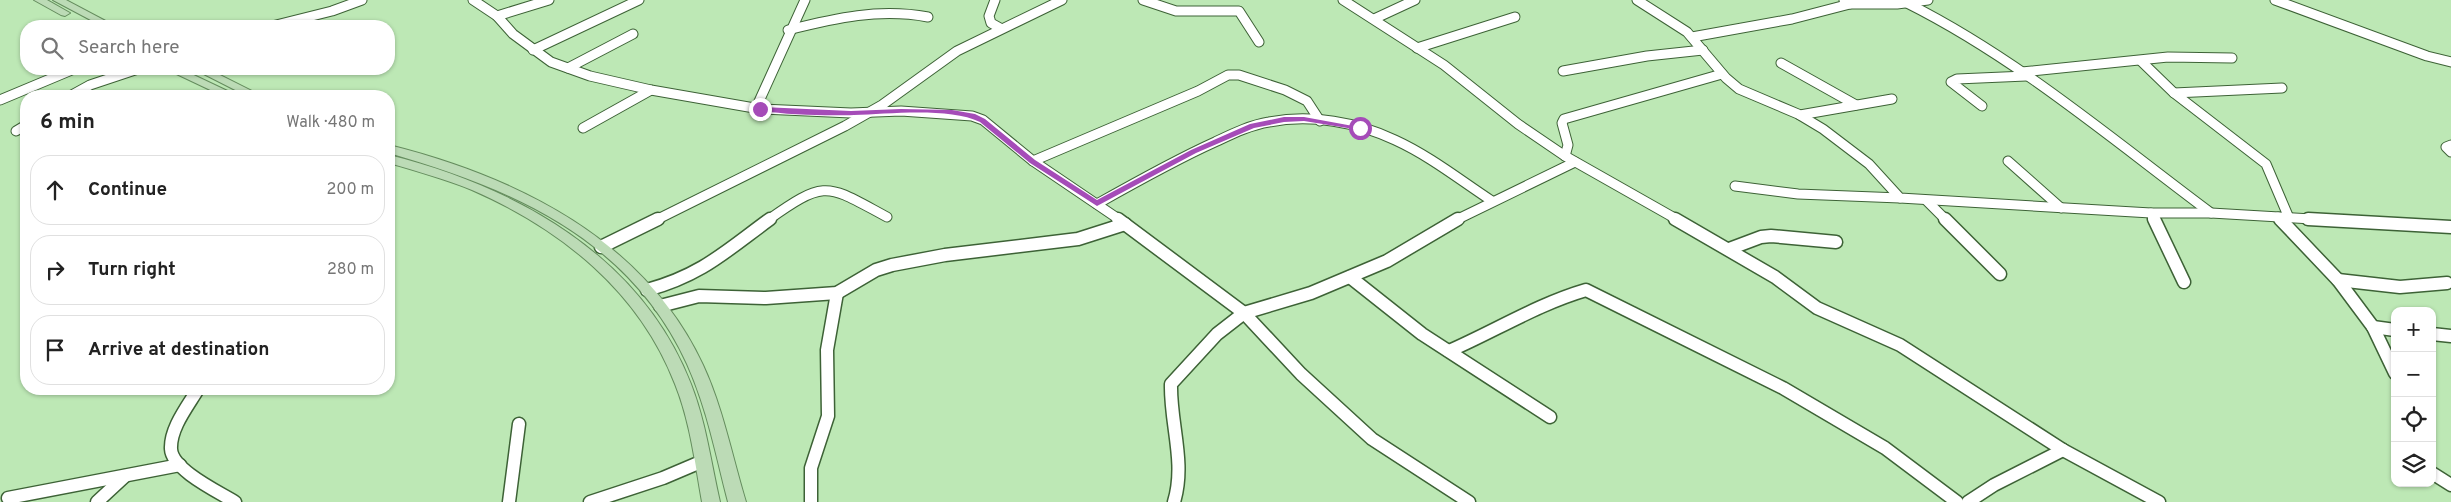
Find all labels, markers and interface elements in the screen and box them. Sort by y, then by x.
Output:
search box [20,20,395,75]
icon: search [38,34,66,62]
text: Search here [78,36,180,60]
route end [749,98,772,121]
text: 6 min [40,109,95,136]
text: Walk · 480 m [286,113,375,133]
route start [1349,117,1372,140]
icon: ahead [41,176,69,204]
text: Continue [88,178,167,202]
text: 200 m [326,180,374,200]
icon: right [41,256,69,284]
text: Turn right [88,258,176,282]
text: 280 m [327,260,374,280]
map controls [2391,307,2436,487]
button: + [2391,307,2436,352]
icon: arrive [41,336,69,364]
text: Arrive at destination [88,338,269,362]
button: − [2391,352,2436,397]
button: locate [2391,397,2436,442]
button: layers [2391,442,2436,487]

